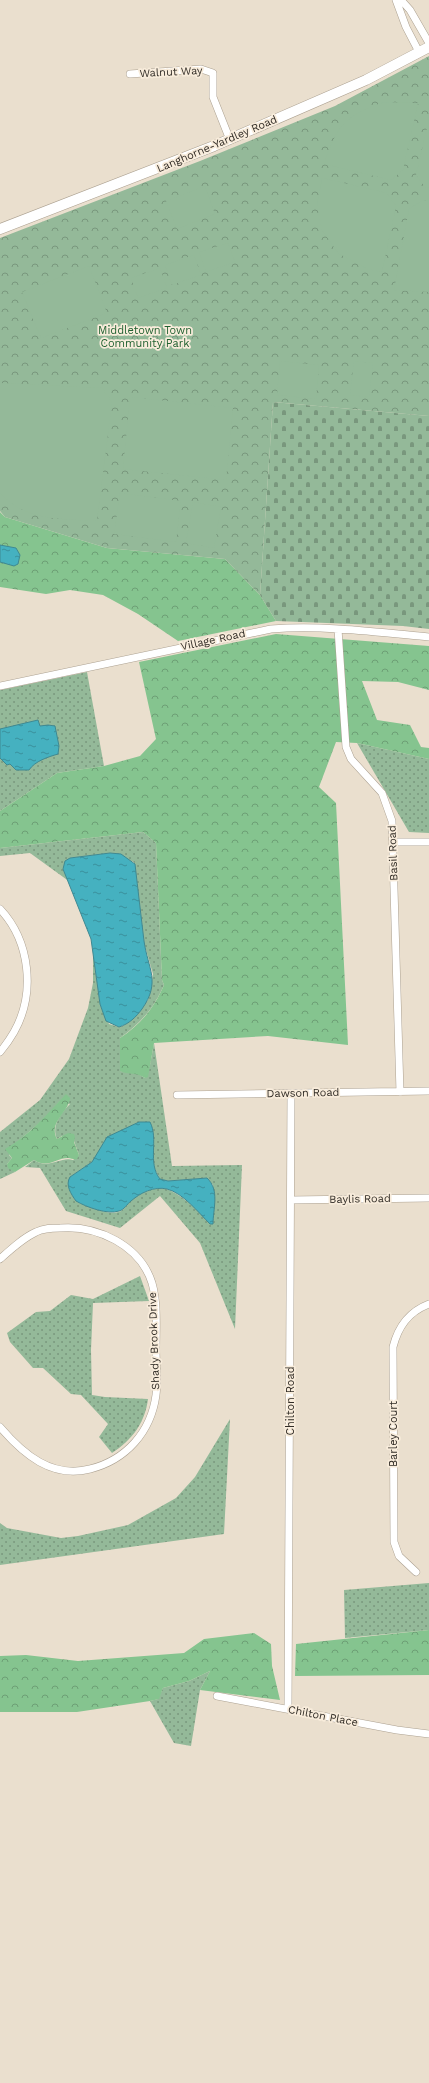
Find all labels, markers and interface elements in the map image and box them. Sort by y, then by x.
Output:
street label: Walnut Way [139,64,203,80]
street label: Langhorne-Yardley Road [155,113,279,175]
park label: Middletown Town Community Park [98,324,192,350]
street label: Village Road [179,627,247,653]
street label: Basil Road [386,825,400,881]
street label: Dawson Road [266,1086,340,1100]
street label: Baylis Road [329,1192,391,1206]
street label: Shady Brook Drive [146,1292,162,1390]
street label: Chilton Road [284,1366,297,1436]
street label: Barley Court [387,1401,400,1467]
street label: Chilton Place [287,1703,359,1729]

